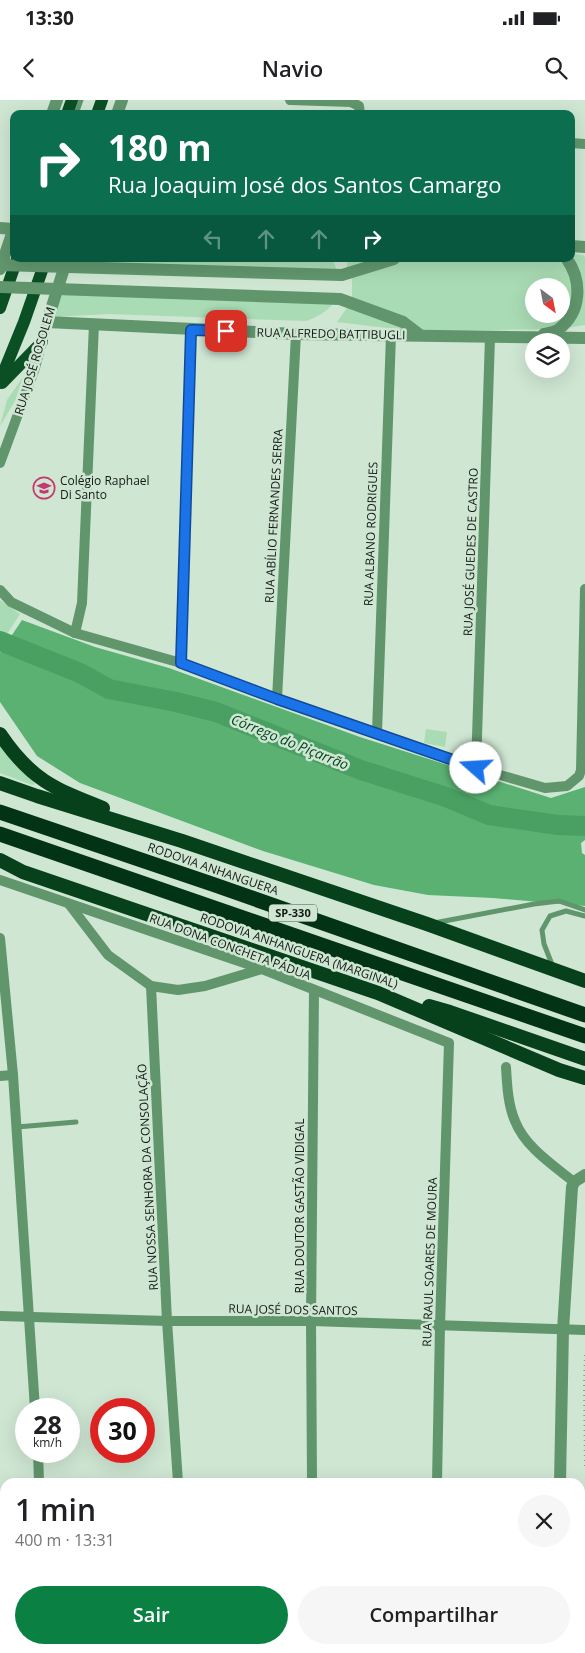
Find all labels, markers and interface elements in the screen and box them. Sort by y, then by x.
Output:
text: 13:30 [25,5,74,31]
text: Navio [262,53,323,83]
icon: back [15,54,43,82]
icon: search [542,54,570,82]
text: 180 m [108,124,212,171]
icon: right [25,130,90,195]
text: Rua Joaquim José dos Santos Camargo [108,169,501,199]
icon: left [199,225,227,253]
icon: ahead [252,225,280,253]
icon: ahead [305,225,333,253]
icon: right [358,225,386,253]
north arrow [525,278,570,322]
map controls [525,278,570,378]
street label: RUA JOSÉ ROSOLEM [10,305,59,417]
pin [205,310,247,352]
icon: arrive [212,317,240,345]
street label: RUA ALFREDO BATTIBUGLI [256,324,406,343]
button: layers [525,333,570,378]
street label: RUA ABÍLIO FERNANDES SERRA [260,428,287,603]
street label: RUA ALBANO RODRIGUES [359,461,382,606]
street label: RUA JOSÉ GUEDES DE CASTRO [459,467,482,637]
place label: Colégio Raphael Di Santo [60,472,150,503]
school or university icon: Colégio Raphael Di Santo [32,476,56,500]
water label: Córrego do Piçarrão [229,709,352,774]
position arrow [449,741,501,793]
street label: RODOVIA ANHANGUERA [146,838,281,899]
road number: SP-330 [269,904,317,921]
street label: RUA DONA CONCHETA PÁDUA [147,909,314,984]
street label: RODOVIA ANHANGUERA (MARGINAL) [198,909,401,993]
street label: RUA NOSSA SENHORA DA CONSOLAÇÃO [133,1063,162,1291]
street label: RUA DOUTOR GASTÃO VIDIGAL [291,1119,308,1293]
street label: RUA RAUL SOARES DE MOURA [418,1177,441,1347]
street label: RUA JOSÉ DOS SANTOS [228,1300,358,1319]
speed limit sign: 30 [90,1398,155,1463]
text: 28 [33,1407,62,1441]
text: km/h [33,1434,62,1451]
text: 1 min [15,1489,96,1530]
button: close [518,1495,570,1547]
text: 400 m · 13:31 [15,1529,115,1551]
button: Sair [15,1586,288,1644]
button: Compartilhar [298,1586,570,1644]

